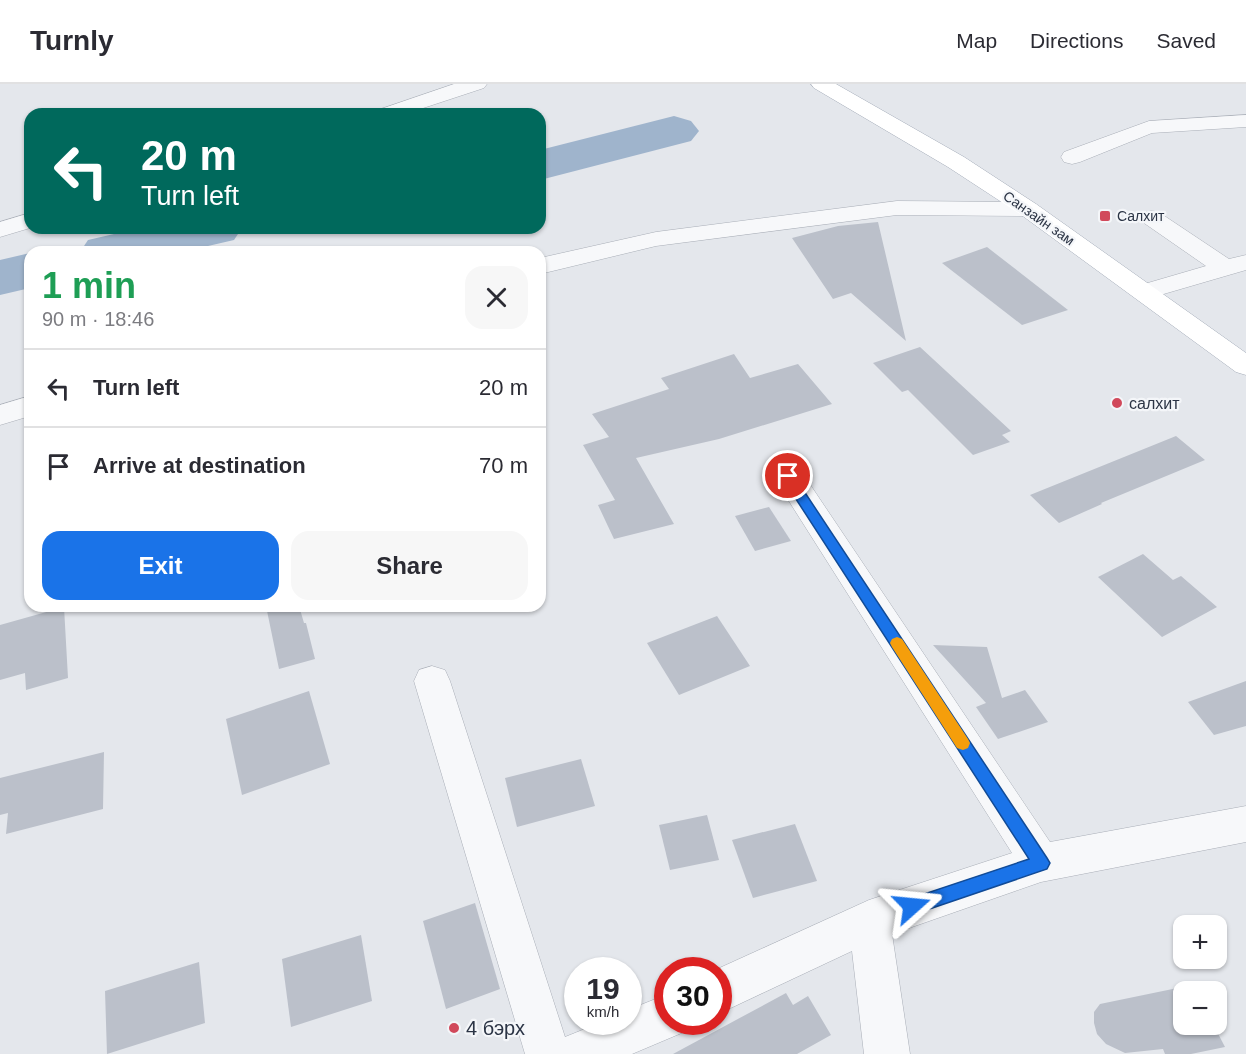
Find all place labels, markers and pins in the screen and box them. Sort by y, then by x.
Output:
place label: Салхит [1117,208,1165,224]
marker: Салхит [1098,209,1112,223]
place label: салхит [1129,395,1180,412]
marker: салхит [1110,396,1124,410]
pin [762,450,813,501]
place label: 4 бэрх [466,1017,525,1039]
marker: 4 бэрх [447,1021,461,1035]

